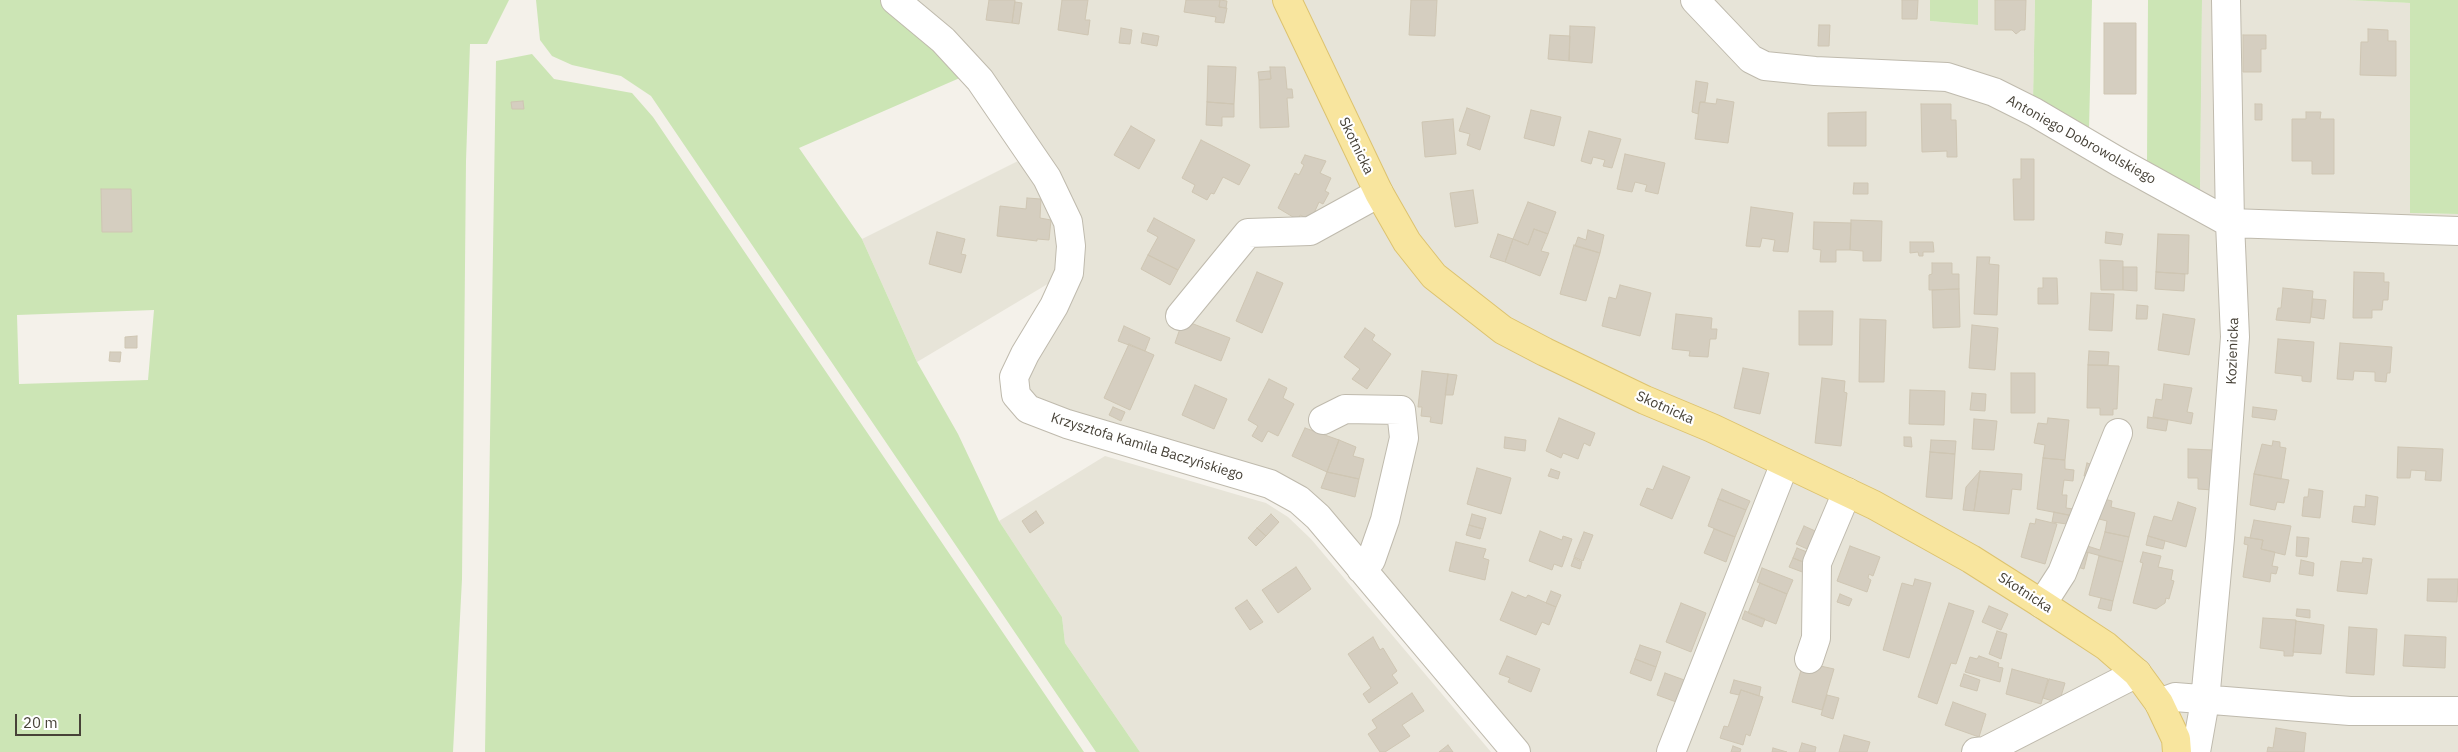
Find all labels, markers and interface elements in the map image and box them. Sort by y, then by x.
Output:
street label: Antoniego Dobrowolskiego [2003,92,2159,188]
street label: Skotnicka [1335,115,1377,177]
street label: Kozienicka [2223,317,2243,385]
street label: Skotnicka [1634,388,1696,428]
street label: Krzysztofa Kamila Baczyńskiego [1049,410,1245,484]
street label: Skotnicka [1995,569,2055,617]
scale bar [18,704,84,736]
text: 20 m [23,713,58,732]

